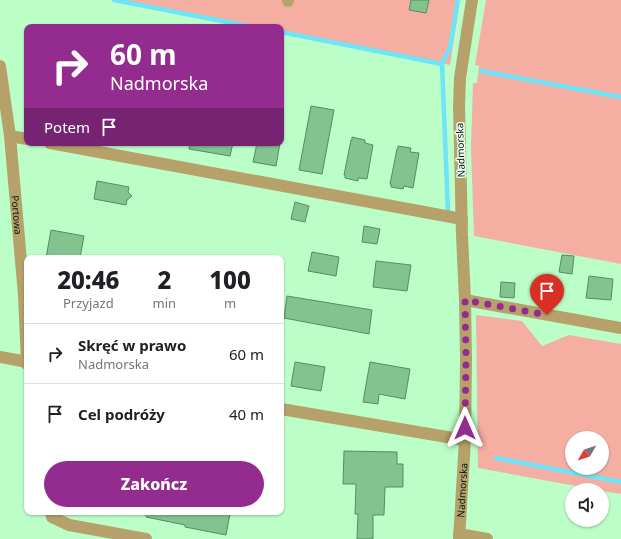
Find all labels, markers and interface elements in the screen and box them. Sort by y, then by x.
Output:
text: 60 m [110,35,177,73]
icon: right [44,40,96,92]
text: Nadmorska [110,71,208,95]
icon: arrive [98,116,120,138]
text: Potem [44,117,90,137]
street label: Nadmorska [452,122,468,178]
street label: Portowa [8,195,26,235]
text: 20:46 [57,263,119,296]
text: 2 [157,263,171,296]
text: 100 [209,263,251,296]
pin [530,274,564,315]
icon: arrive [536,280,558,302]
text: Przyjazd [63,294,114,312]
text: min [153,294,176,312]
text: m [224,294,236,312]
text: Skręć w prawo [78,335,186,355]
icon: right [44,343,66,365]
text: 60 m [229,344,264,364]
text: Nadmorska [78,355,149,373]
icon: arrive [44,403,66,425]
text: Cel podróży [78,404,165,424]
text: 40 m [229,404,264,424]
position arrow [444,407,486,449]
north arrow [565,431,609,475]
map controls [565,431,609,527]
button: Zakończ [44,461,264,507]
street label: Nadmorska [453,462,471,518]
button: sound [565,483,609,527]

